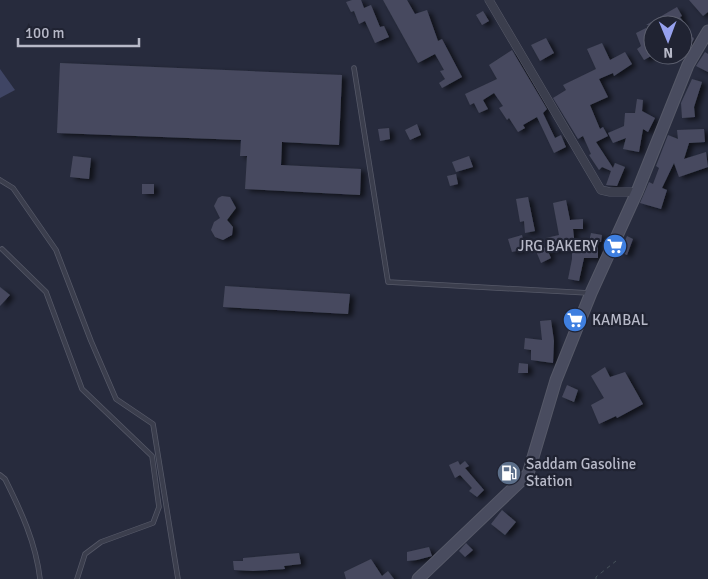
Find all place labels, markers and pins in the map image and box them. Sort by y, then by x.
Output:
supermarket icon: JRG BAKERY [602,233,628,259]
place label: JRG BAKERY [518,237,598,255]
supermarket icon: KAMBAL [562,307,588,333]
place label: KAMBAL [592,311,648,329]
place label: Saddam Gasoline Station [526,455,636,490]
fuel station icon: Saddam Gasoline Station [496,460,522,486]

